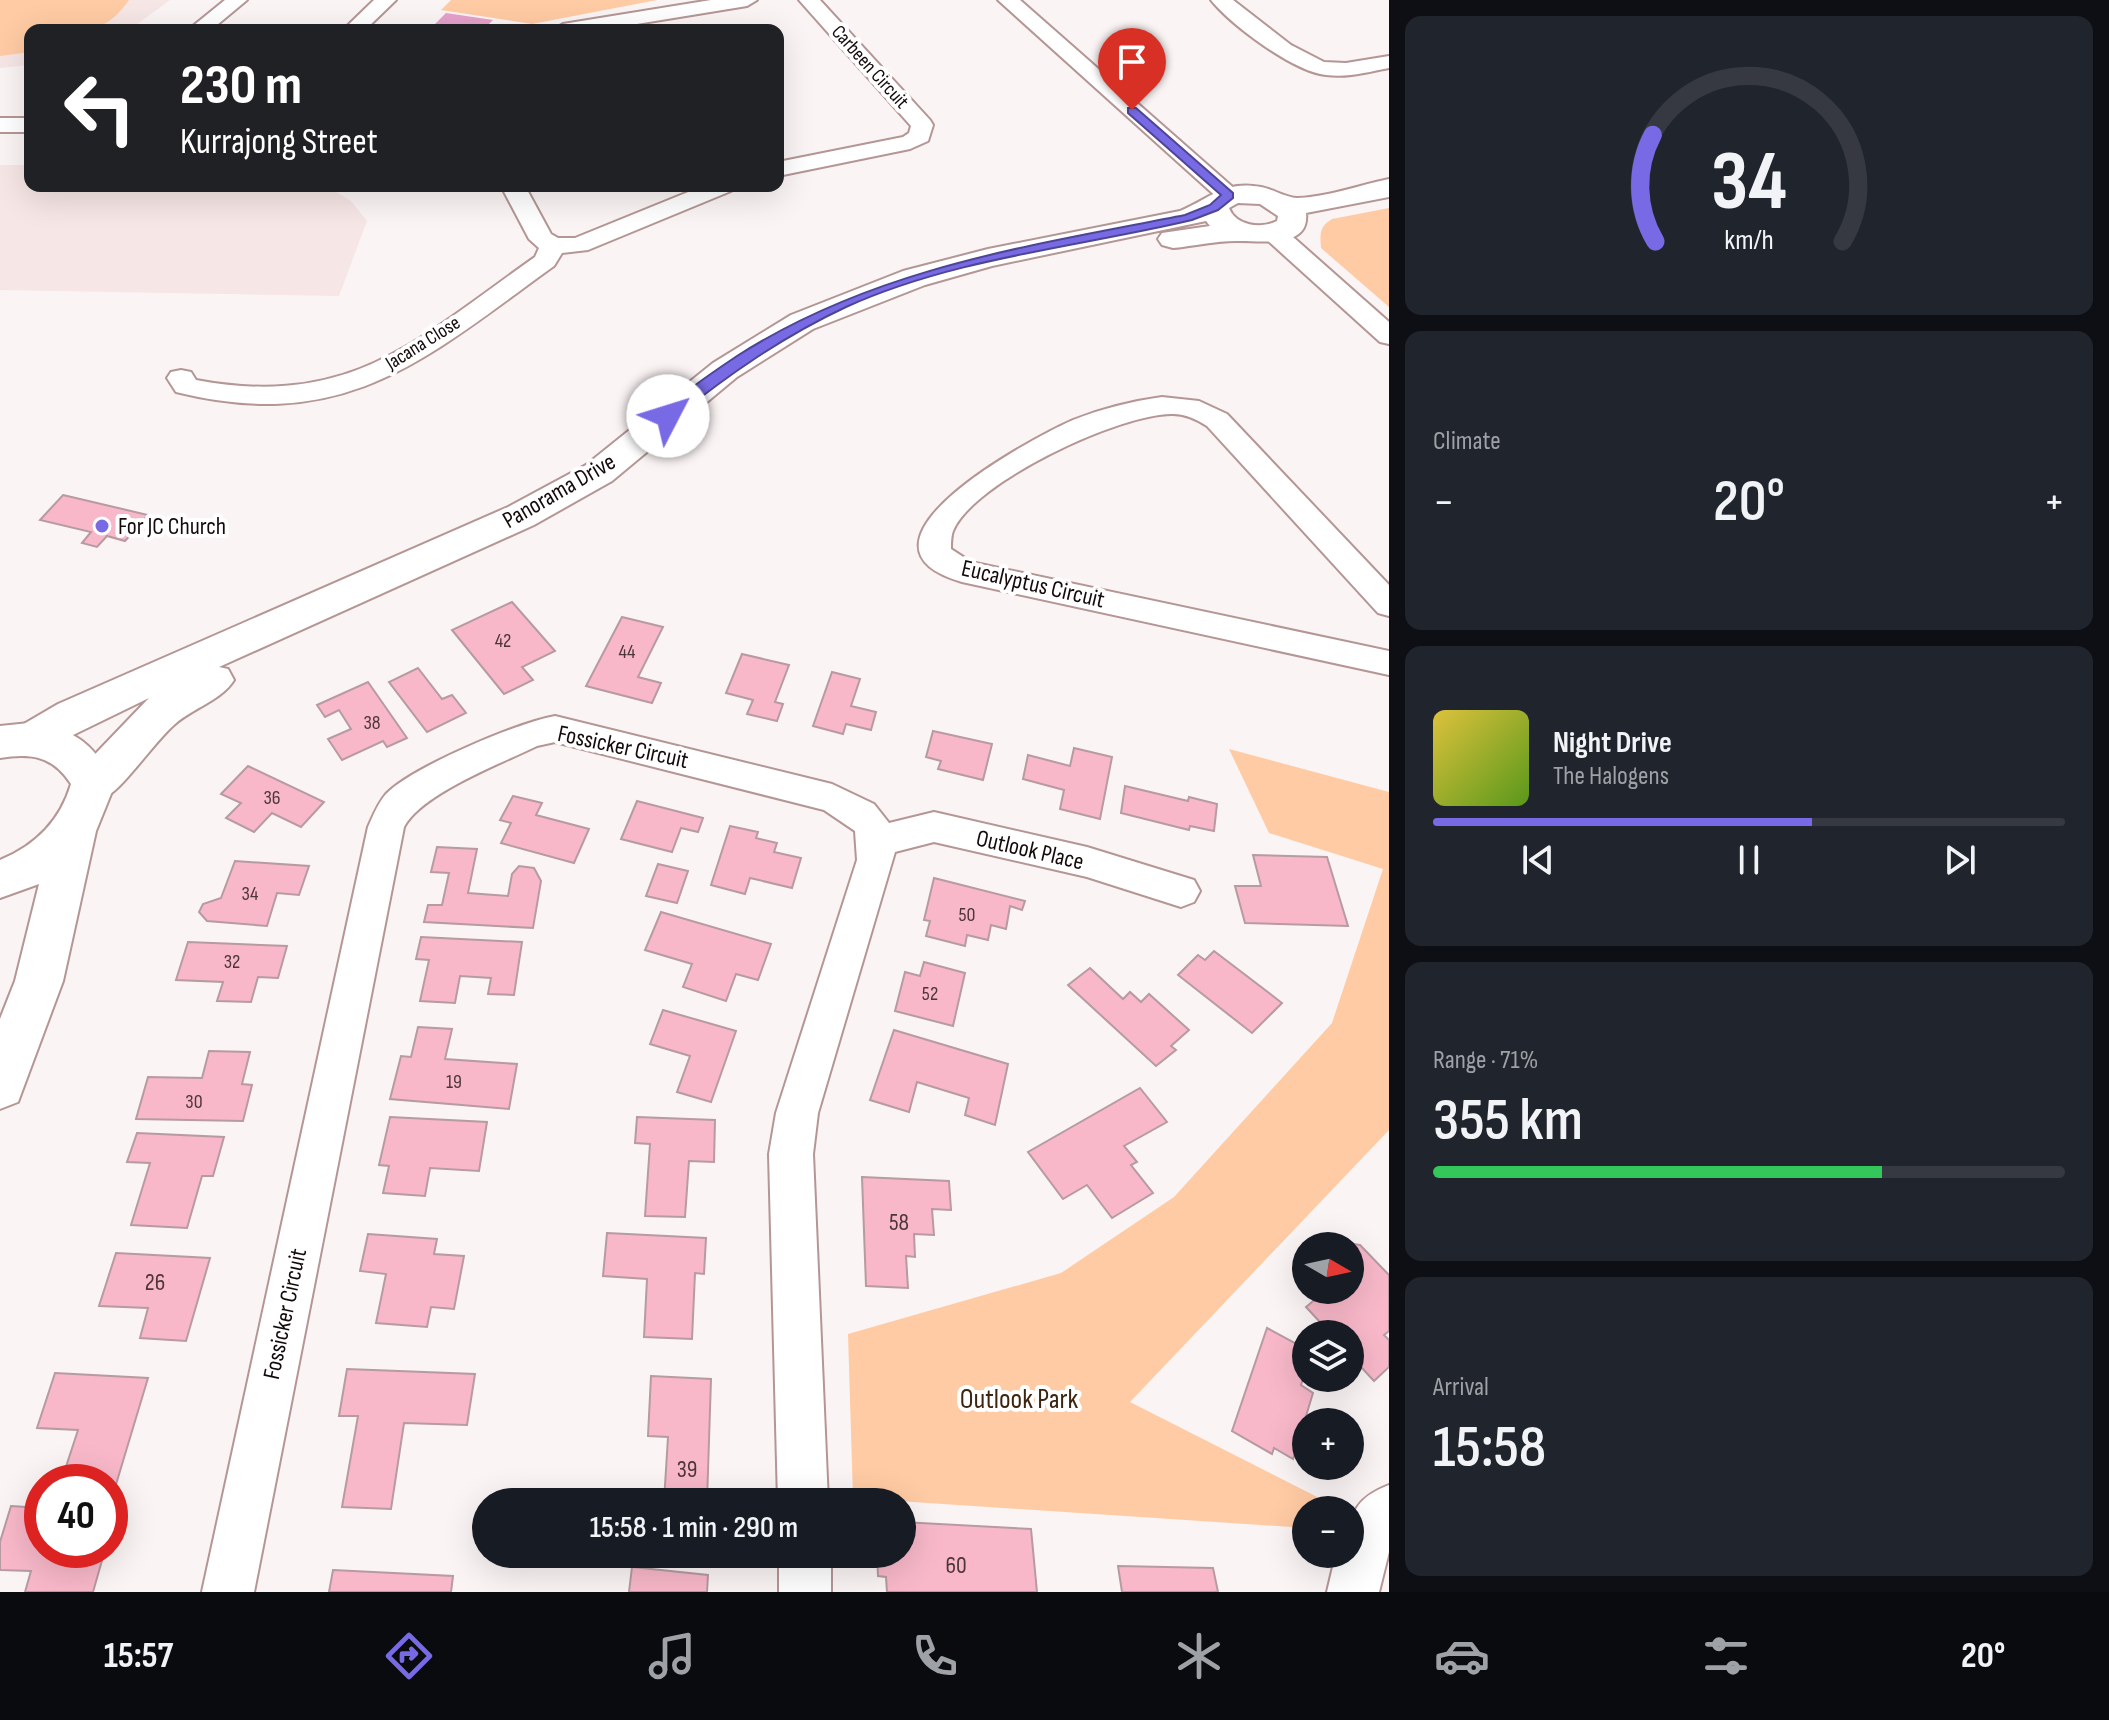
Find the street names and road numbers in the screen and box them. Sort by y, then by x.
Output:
street label: Carbeen Circuit [826,20,914,114]
street label: Jacana Close [380,311,465,376]
street label: Panorama Drive [497,447,621,535]
street label: Eucalyptus Circuit [959,553,1107,615]
street label: Fossicker Circuit [555,719,691,775]
street label: Outlook Place [973,824,1087,876]
street label: Fossicker Circuit [257,1246,313,1382]

